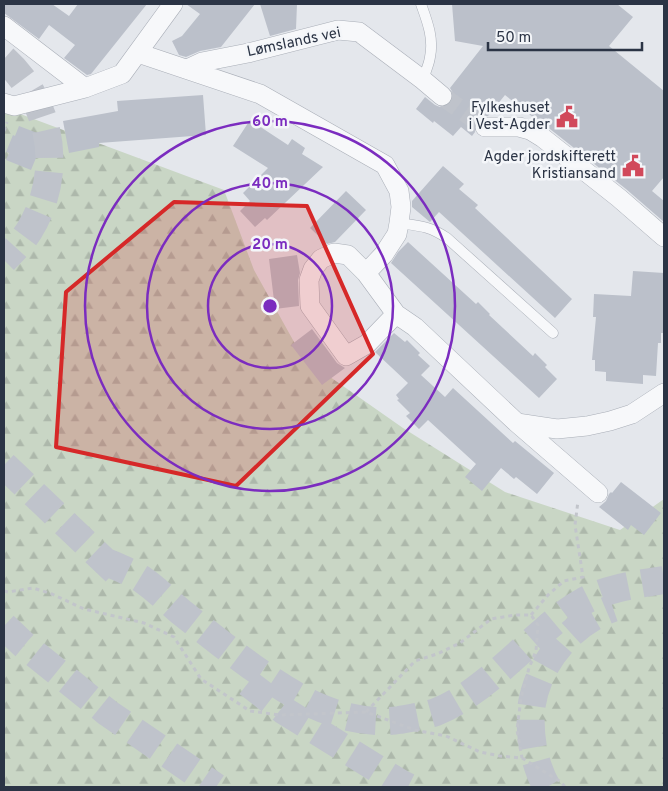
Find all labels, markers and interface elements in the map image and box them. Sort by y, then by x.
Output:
scale bar [488,20,642,52]
street label: Lømslands vei [245,24,343,62]
text: 50 m [496,29,531,48]
place label: Fylkeshuset i Vest-Agder [468,99,550,135]
public building icon: Fylkeshuset i Vest-Agder [554,104,580,130]
text: 60 m [252,113,288,132]
place label: Agder jordskifterett Kristiansand [483,148,616,184]
public building icon: Agder jordskifterett Kristiansand [620,153,646,179]
text: 40 m [252,175,288,194]
text: 20 m [252,236,288,255]
centre of rings [261,297,279,315]

